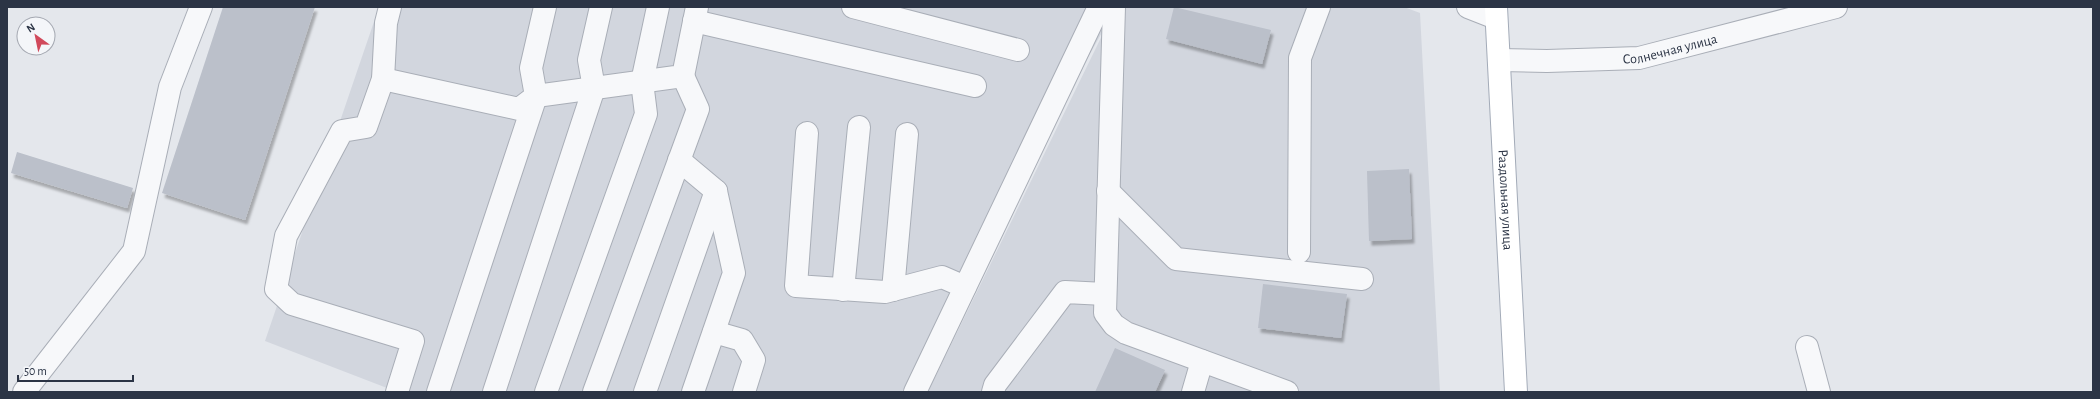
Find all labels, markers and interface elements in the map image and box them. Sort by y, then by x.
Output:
north arrow [16,16,56,56]
text: N [25,21,37,35]
street label: Солнечная улица [1622,32,1719,67]
street label: Раздольная улица [1495,149,1515,251]
scale bar [18,357,133,383]
text: 50 m [24,365,47,377]

